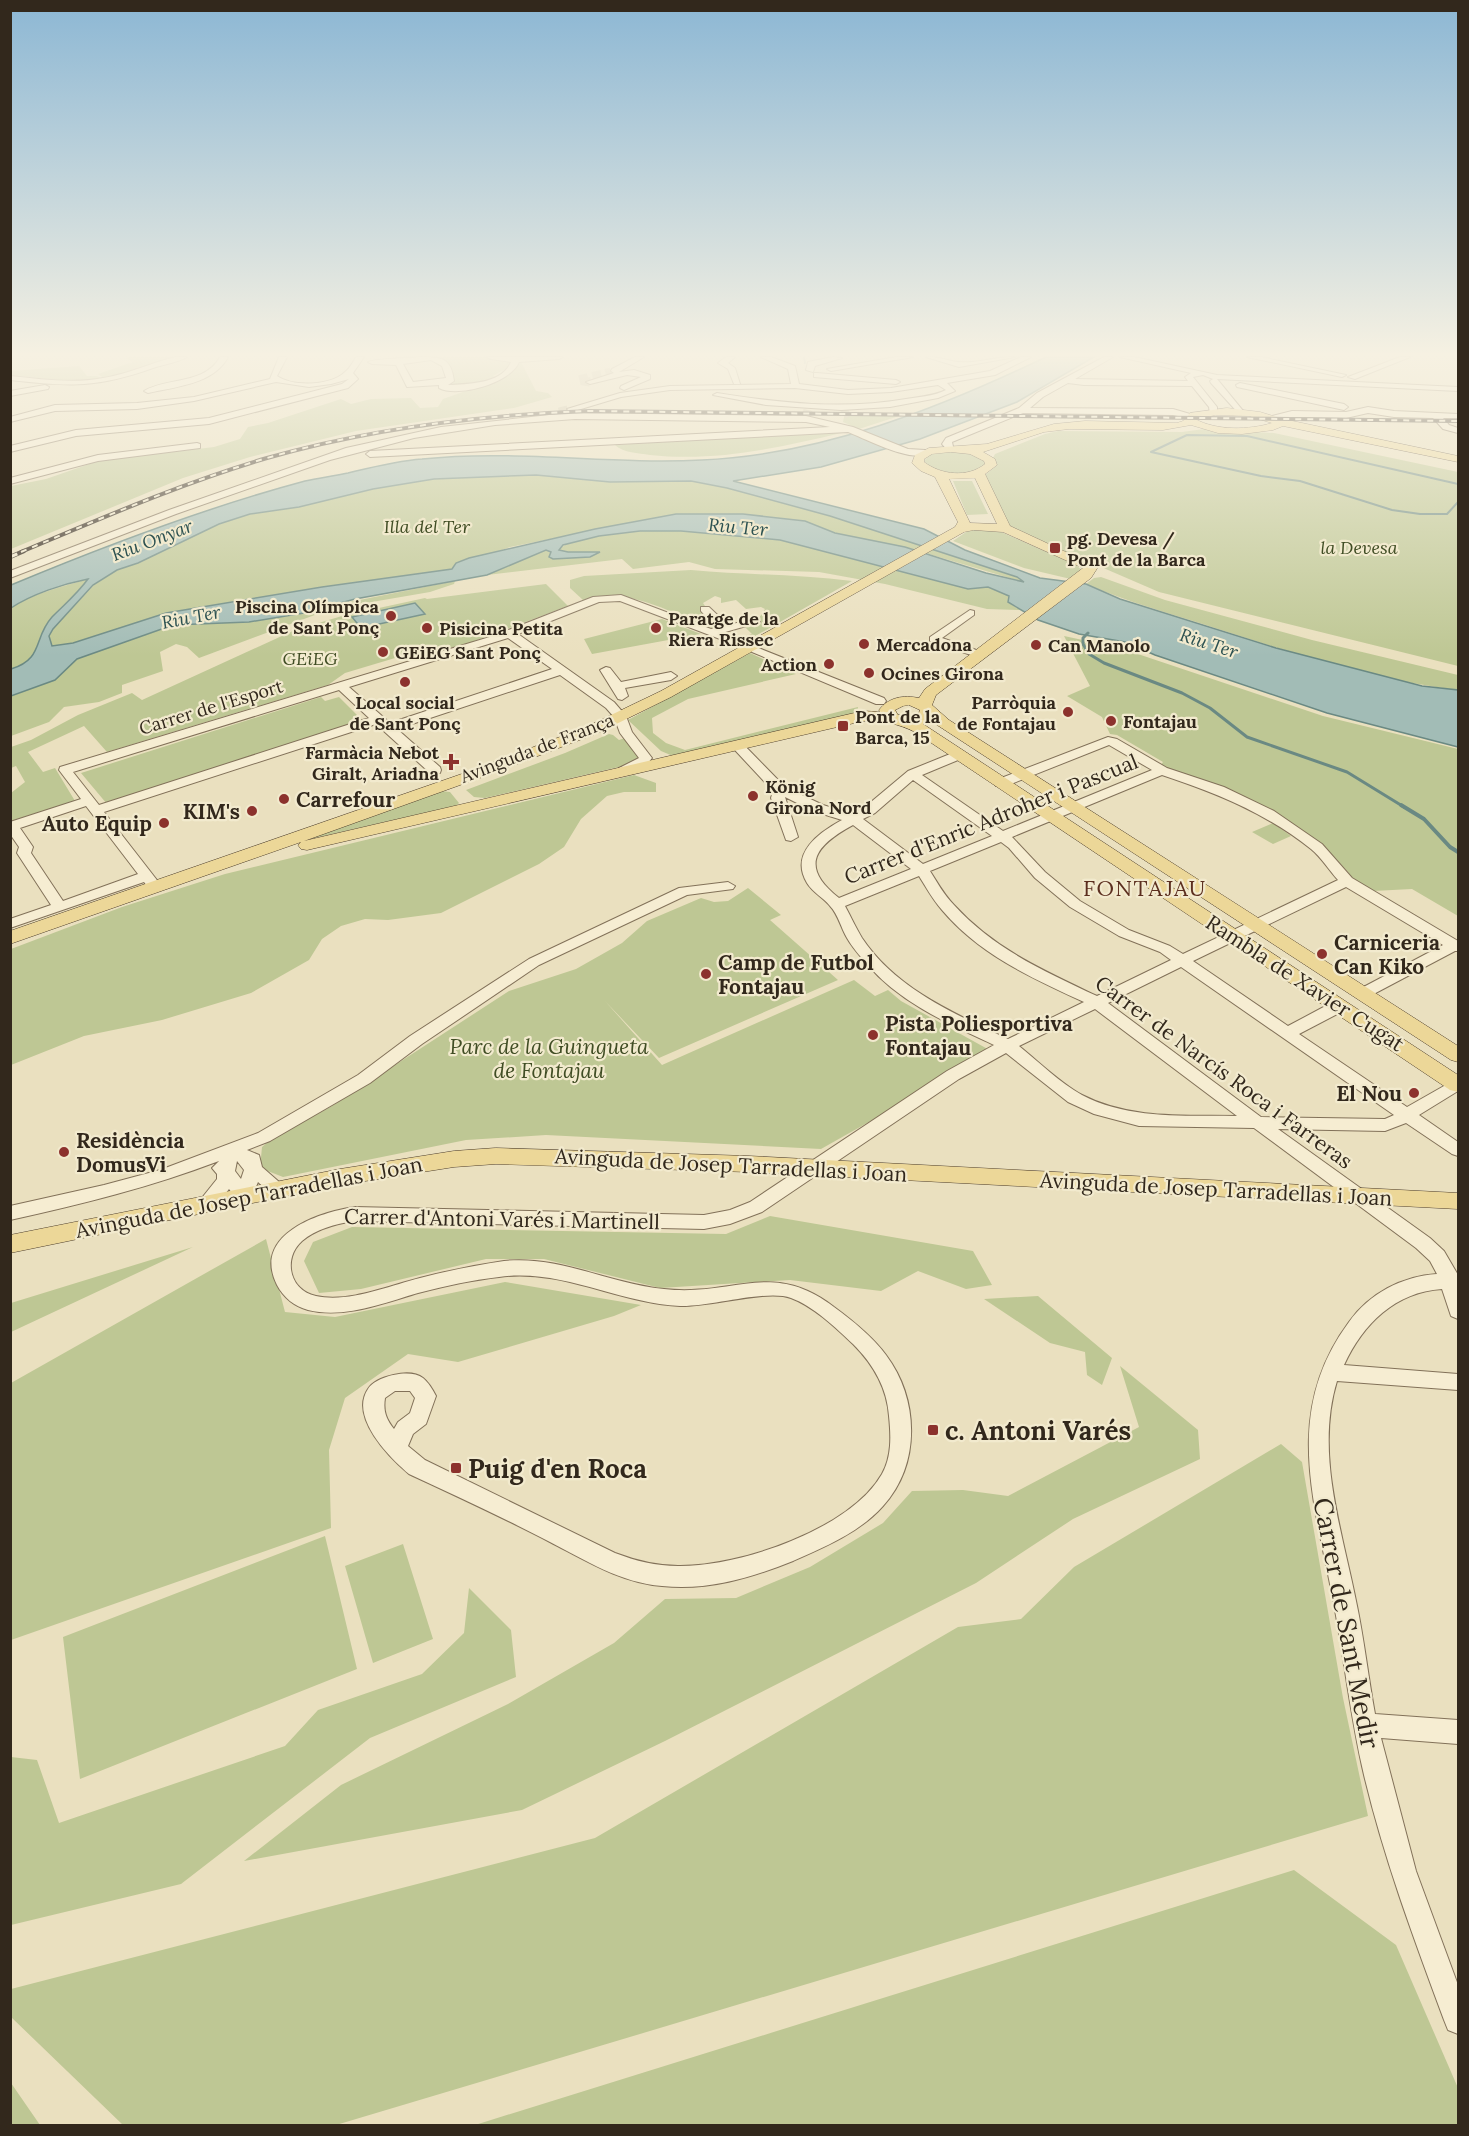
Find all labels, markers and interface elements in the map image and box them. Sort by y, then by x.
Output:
water label: Riu Ter [707,513,770,541]
water label: Riu Onyar [108,514,197,566]
park label: Illa del Ter [384,515,471,538]
place label: pg. Devesa / Pont de la Barca [1067,527,1206,571]
park label: la Devesa [1320,536,1398,559]
marker: pg. Devesa / Pont de la Barca [1048,541,1062,555]
place label: Piscina Olímpica de Sant Ponç [235,595,380,639]
water label: Riu Ter [159,600,223,634]
place label: Paratge de la Riera Rissec [668,607,779,651]
marker: Piscina Olímpica de Sant Ponç [384,609,398,623]
place label: Pisicina Petita [439,617,563,640]
marker: Pisicina Petita [420,621,434,635]
marker: Paratge de la Riera Rissec [649,621,663,635]
water label: Riu Ter [1177,623,1242,663]
place label: Mercadona [876,633,972,656]
place label: Can Manolo [1048,634,1150,657]
marker: Mercadona [857,637,871,651]
marker: Can Manolo [1029,638,1043,652]
place label: GEiEG Sant Ponç [395,641,542,664]
marker: GEiEG Sant Ponç [376,645,390,659]
park label: GEiEG [282,647,338,670]
place label: Action [761,653,818,676]
marker: Action [822,657,836,671]
place label: Ocines Girona [881,662,1004,685]
marker: Ocines Girona [862,666,876,680]
street label: Carrer de l'Esport [136,674,286,740]
marker: Local social de Sant Ponç [398,675,412,689]
place label: Local social de Sant Ponç [349,691,461,735]
place label: Parròquia de Fontajau [957,691,1057,735]
place label: Pont de la Barca, 15 [855,705,941,749]
marker: Parròquia de Fontajau [1061,705,1075,719]
street label: Avinguda de França [456,708,617,788]
place label: Fontajau [1123,710,1197,733]
marker: Fontajau [1104,714,1118,728]
marker: Pont de la Barca, 15 [836,719,850,733]
place label: Farmàcia Nebot Giralt, Ariadna [305,741,440,785]
street label: Carrer d'Enric Adroher i Pascual [840,748,1142,890]
marker: Farmàcia Nebot Giralt, Ariadna [444,755,458,769]
place label: König Girona Nord [765,775,872,819]
place label: Carrefour [296,786,395,813]
marker: König Girona Nord [746,789,760,803]
marker: Carrefour [277,792,291,806]
place label: KIM's [183,798,240,825]
marker: KIM's [245,804,259,818]
place label: Auto Equip [42,810,152,837]
marker: Auto Equip [157,816,171,830]
district label: FONTAJAU [1083,874,1207,902]
street label: Rambla de Xavier Cugat [1201,909,1410,1058]
place label: Carniceria Can Kiko [1334,929,1440,980]
marker: Carniceria Can Kiko [1315,947,1329,961]
place label: Camp de Futbol Fontajau [718,949,874,1000]
marker: Camp de Futbol Fontajau [699,967,713,981]
street label: Carrer de Narcís Roca i Farreras [1090,969,1358,1175]
place label: Pista Poliesportiva Fontajau [885,1010,1073,1061]
marker: Pista Poliesportiva Fontajau [866,1028,880,1042]
park label: Parc de la Guingueta de Fontajau [449,1033,649,1084]
place label: El Nou [1336,1080,1402,1107]
marker: El Nou [1407,1086,1421,1100]
place label: Residència DomusVi [76,1127,184,1178]
street label: Avinguda de Josep Tarradellas i Joan [553,1142,908,1188]
marker: Residència DomusVi [57,1145,71,1159]
street label: Avinguda de Josep Tarradellas i Joan [72,1150,425,1244]
street label: Avinguda de Josep Tarradellas i Joan [1038,1166,1393,1212]
street label: Carrer d'Antoni Varés i Martinell [344,1203,660,1235]
place label: c. Antoni Varés [945,1414,1131,1447]
marker: c. Antoni Varés [926,1423,940,1437]
place label: Puig d'en Roca [468,1452,647,1485]
marker: Puig d'en Roca [449,1461,463,1475]
street label: Carrer de Sant Medir [1306,1495,1388,1752]

